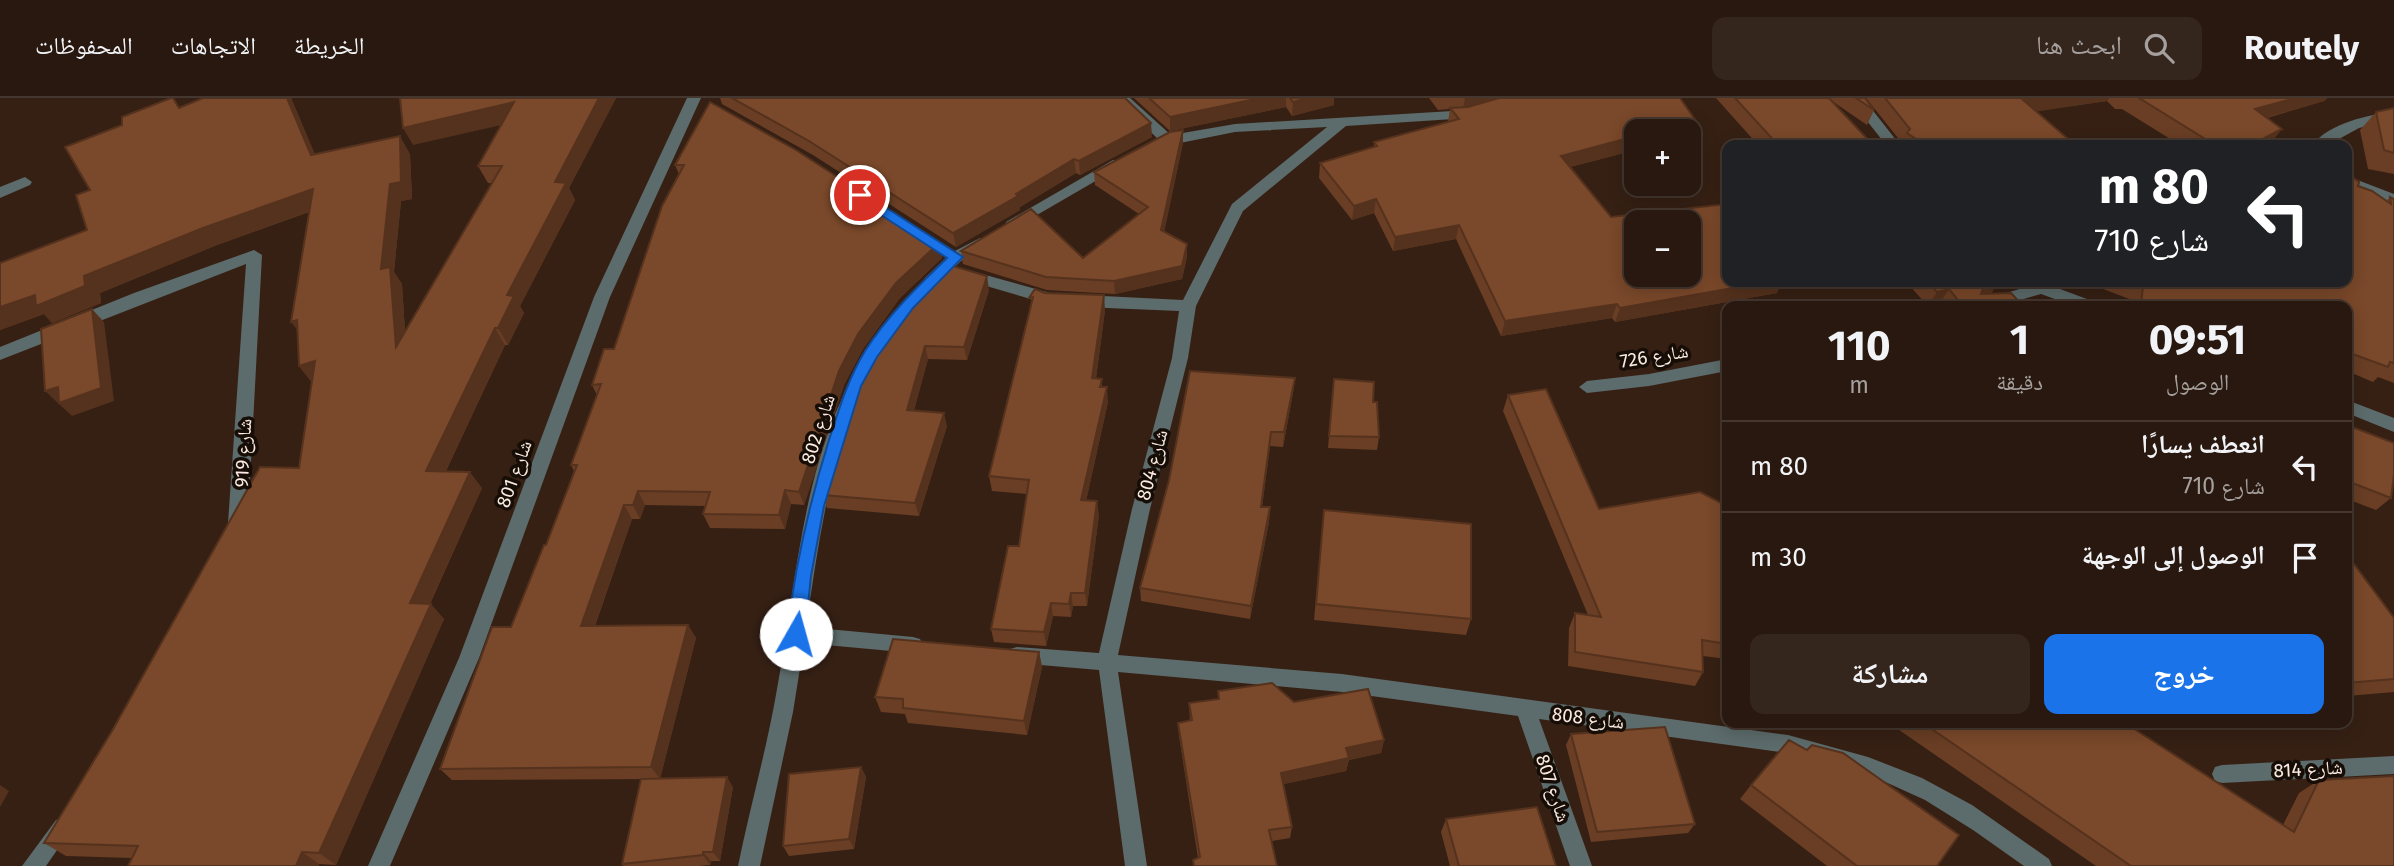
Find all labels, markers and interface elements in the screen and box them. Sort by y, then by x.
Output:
search box [1712,17,2202,80]
text: Routely [2244,28,2359,68]
icon: search [2140,29,2178,67]
text: ابحث هنا [2036,30,2122,61]
text: المحفوظات [35,32,133,60]
text: الاتجاهات [171,32,256,60]
text: الخريطة [294,32,365,60]
map controls [1624,119,1701,287]
button: + [1624,119,1701,196]
text: 80 m [2099,157,2209,216]
pin [830,165,890,225]
icon: left [2233,168,2324,259]
icon: arrive [841,176,879,214]
button: − [1624,210,1701,287]
text: شارع 710 [2094,221,2209,259]
text: 1 [2010,315,2029,365]
text: 09:51 [2149,315,2246,365]
text: 110 [1828,321,1891,371]
street label: شارع 726 [1618,339,1690,373]
text: دقيقة [1996,368,2043,396]
text: الوصول [2166,368,2229,396]
text: m [1849,371,1869,399]
street label: شارع 802 [796,391,840,467]
street label: شارع 919 [230,418,256,488]
street label: شارع 804 [1132,427,1172,503]
text: انعطف يسارًا [2141,429,2265,460]
street label: شارع 801 [491,437,537,511]
icon: left [2286,448,2324,486]
text: 80 m [1750,451,1808,482]
text: شارع 710 [2183,472,2265,500]
icon: arrive [2286,539,2324,577]
text: الوصول إلى الوجهة [2082,540,2265,571]
text: 30 m [1750,542,1807,573]
position arrow [759,597,833,671]
button: مشاركة [1750,634,2030,714]
button: خروج [2044,634,2324,714]
street label: شارع 808 [1551,702,1625,734]
street label: شارع 807 [1531,751,1575,825]
street label: شارع 814 [2273,756,2343,782]

